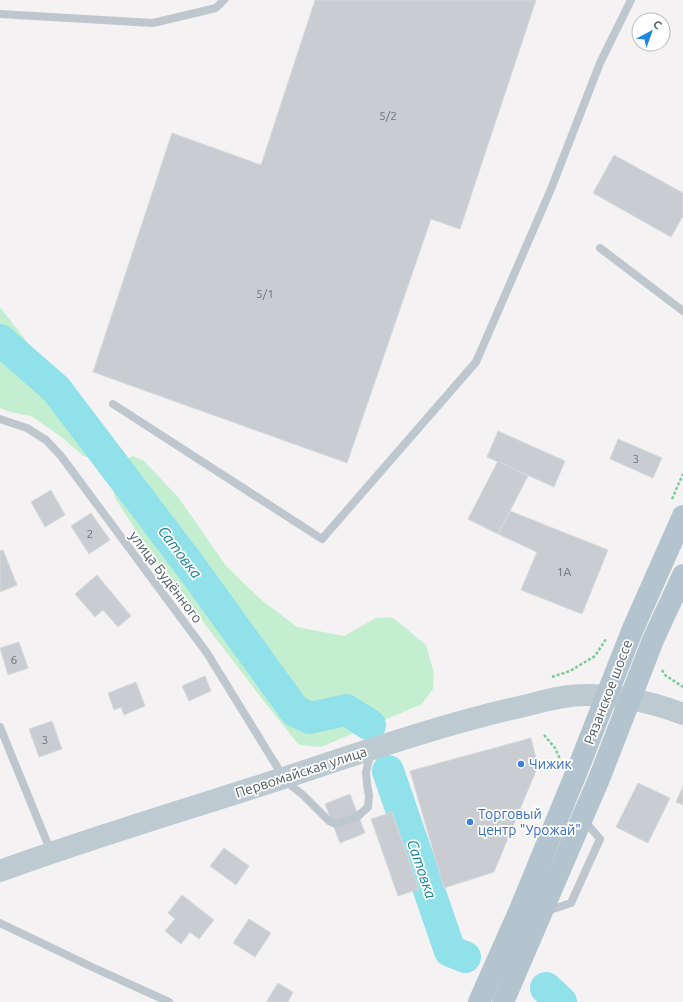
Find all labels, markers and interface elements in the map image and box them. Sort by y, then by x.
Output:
north arrow [631,12,671,52]
text: С [651,18,664,31]
house number: 5/2 [379,109,397,122]
house number: 5/1 [256,287,274,300]
house number: 3 [633,452,639,465]
water label: Сатовка [155,522,205,582]
house number: 2 [87,527,93,540]
street label: улица Будённого [126,528,206,626]
house number: 1А [557,565,571,578]
street label: Рязанское шоссе [581,637,635,747]
house number: 6 [11,653,18,666]
house number: 3 [42,733,48,746]
street label: Первомайская улица [233,743,369,801]
place label: Чижик [529,756,572,772]
marker: Чижик [516,759,526,769]
place label: Торговый центр "Урожай" [478,806,581,838]
marker: Торговый центр "Урожай" [465,817,475,827]
water label: Сатовка [404,837,440,901]

